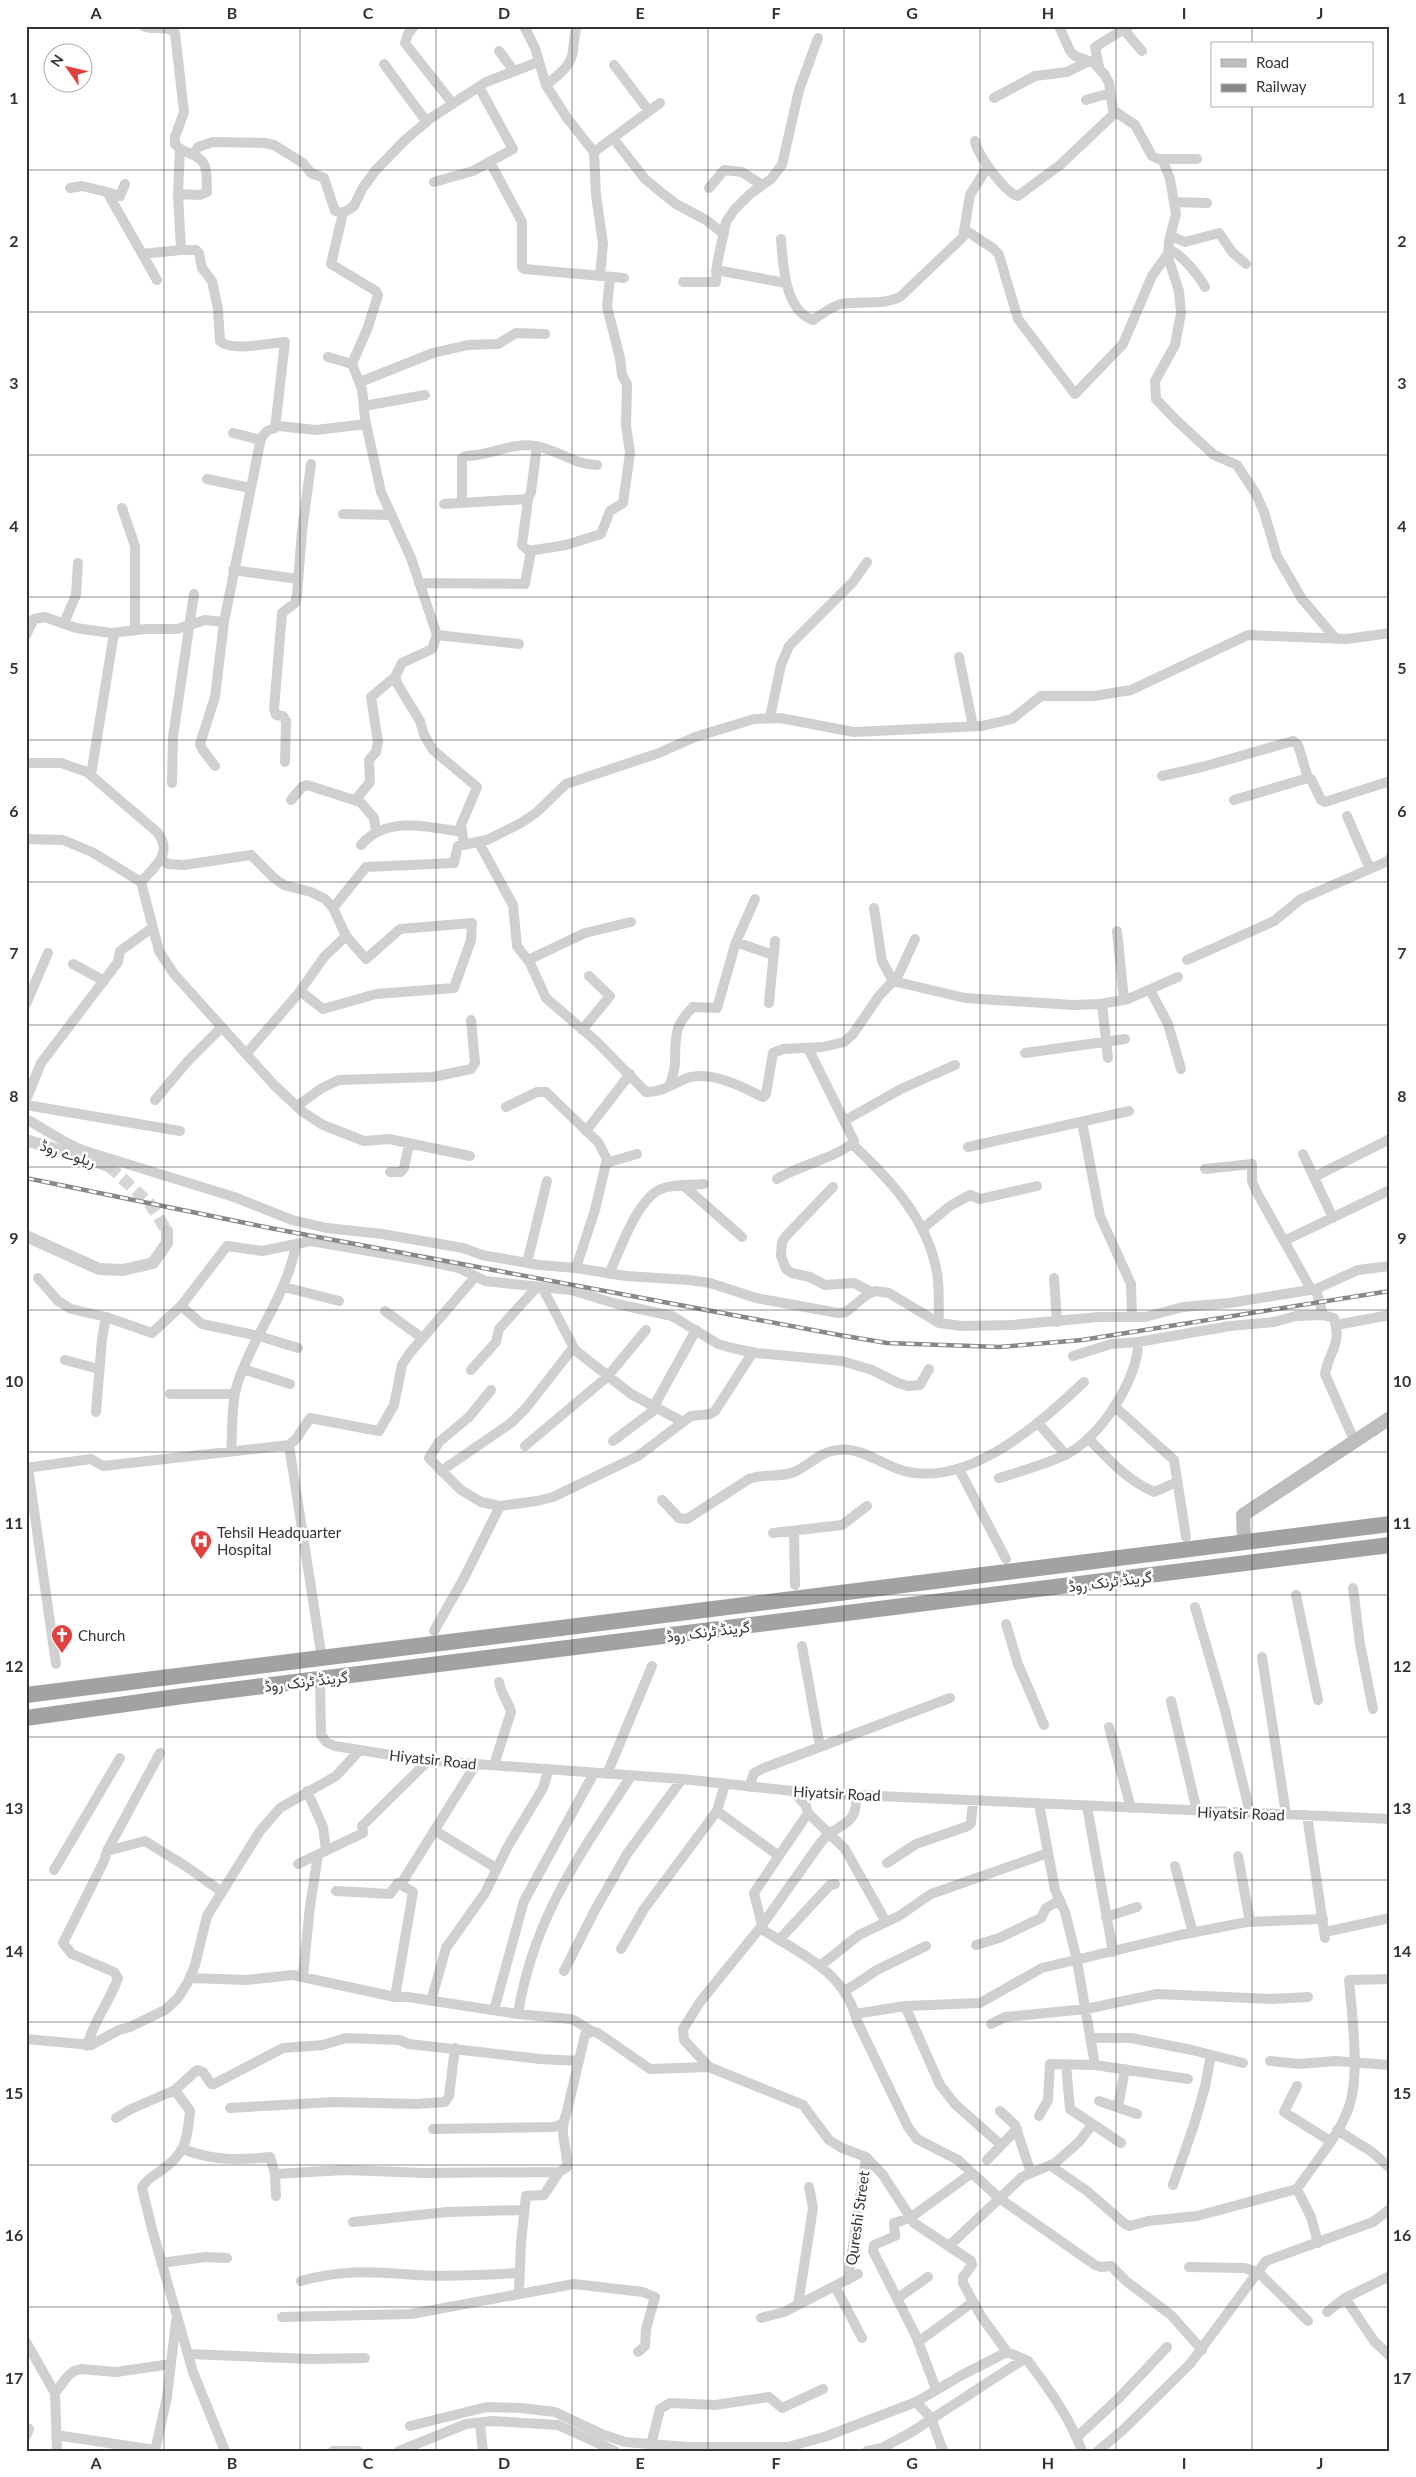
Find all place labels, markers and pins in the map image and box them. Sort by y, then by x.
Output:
place label: Tehsil Headquarter Hospital [217,1523,342,1558]
hospital icon: Tehsil Headquarter Hospital [189,1529,213,1560]
church icon: Church [50,1623,74,1654]
place label: Church [78,1626,125,1644]

